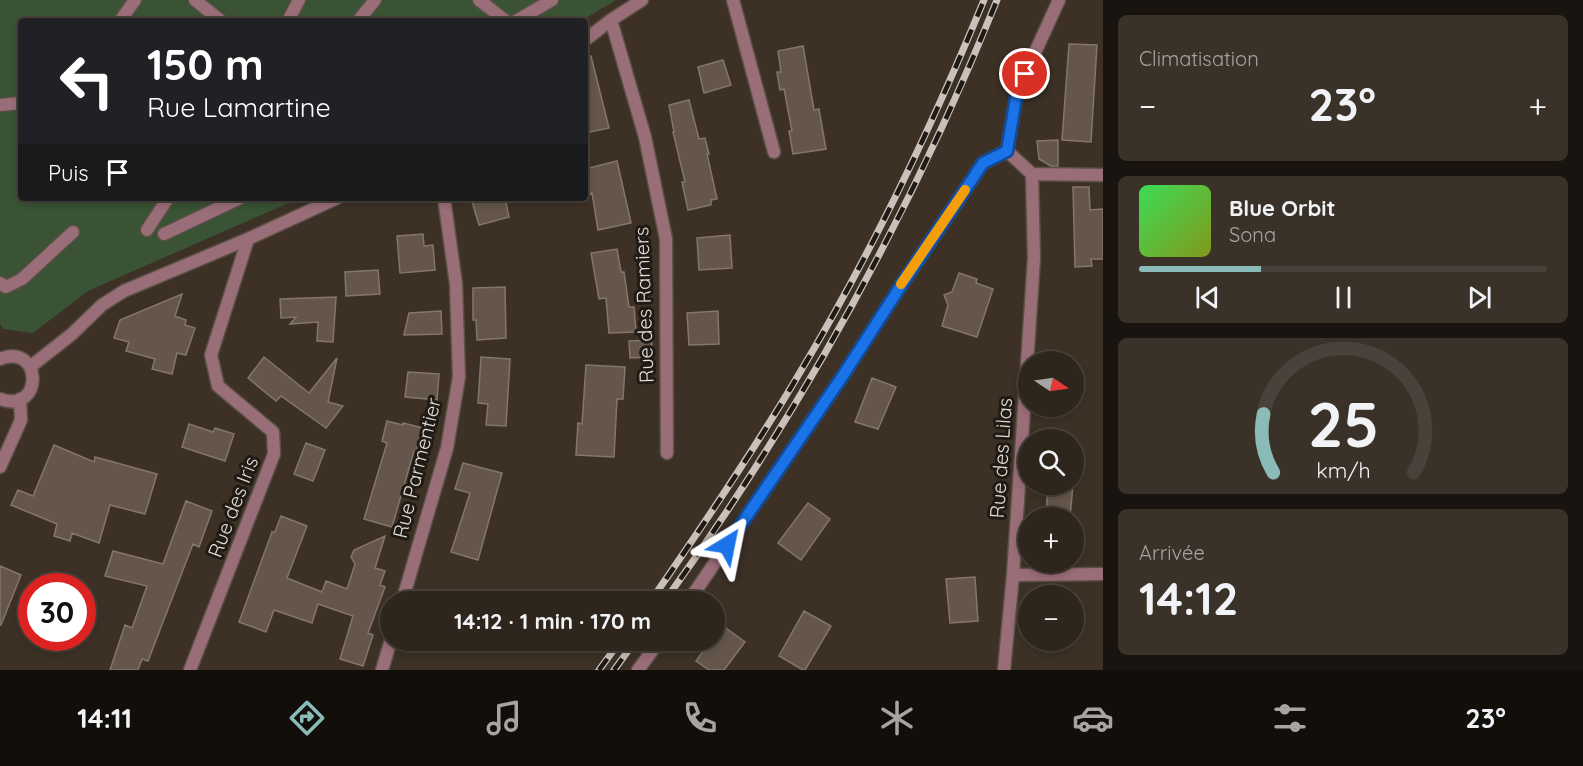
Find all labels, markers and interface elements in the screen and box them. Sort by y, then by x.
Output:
text: 150 m [147,38,264,91]
icon: left [48,42,126,120]
text: Climatisation [1139,46,1259,71]
pin [999,48,1050,99]
icon: arrive [1008,57,1041,90]
text: 23° [1309,76,1376,132]
text: − [1139,85,1156,126]
text: + [1528,85,1547,126]
text: Rue Lamartine [147,90,331,124]
icon: arrive [101,156,134,189]
text: Puis [48,159,89,187]
text: Blue Orbit [1229,194,1335,222]
text: Sona [1229,222,1276,247]
street label: Rue des Ramiers [628,227,659,383]
icon: previous [1191,281,1224,314]
icon: pause [1327,281,1360,314]
icon: next [1463,281,1496,314]
north arrow [1018,351,1084,417]
map controls [1018,351,1084,651]
text: 25 [1307,385,1379,463]
street label: Rue Parmentier [387,395,446,541]
street label: Rue des Lilas [984,397,1017,519]
button: search [1018,429,1084,495]
street label: Rue des Iris [202,453,263,561]
text: km/h [1316,457,1370,483]
button: + [1018,507,1084,573]
position arrow [695,513,759,577]
text: Arrivée [1139,540,1205,565]
text: 14:12 [1139,570,1238,626]
speed limit sign: 30 [18,573,96,651]
button: − [1018,585,1084,651]
text: 14:12 · 1 min · 170 m [454,607,651,635]
icon: directions [286,697,328,739]
icon: music [483,697,525,739]
icon: phone [679,697,721,739]
icon: climate [876,697,918,739]
icon: car [1072,697,1114,739]
icon: filters [1269,697,1311,739]
text: 14:11 [77,701,132,735]
text: 23° [1465,701,1506,735]

